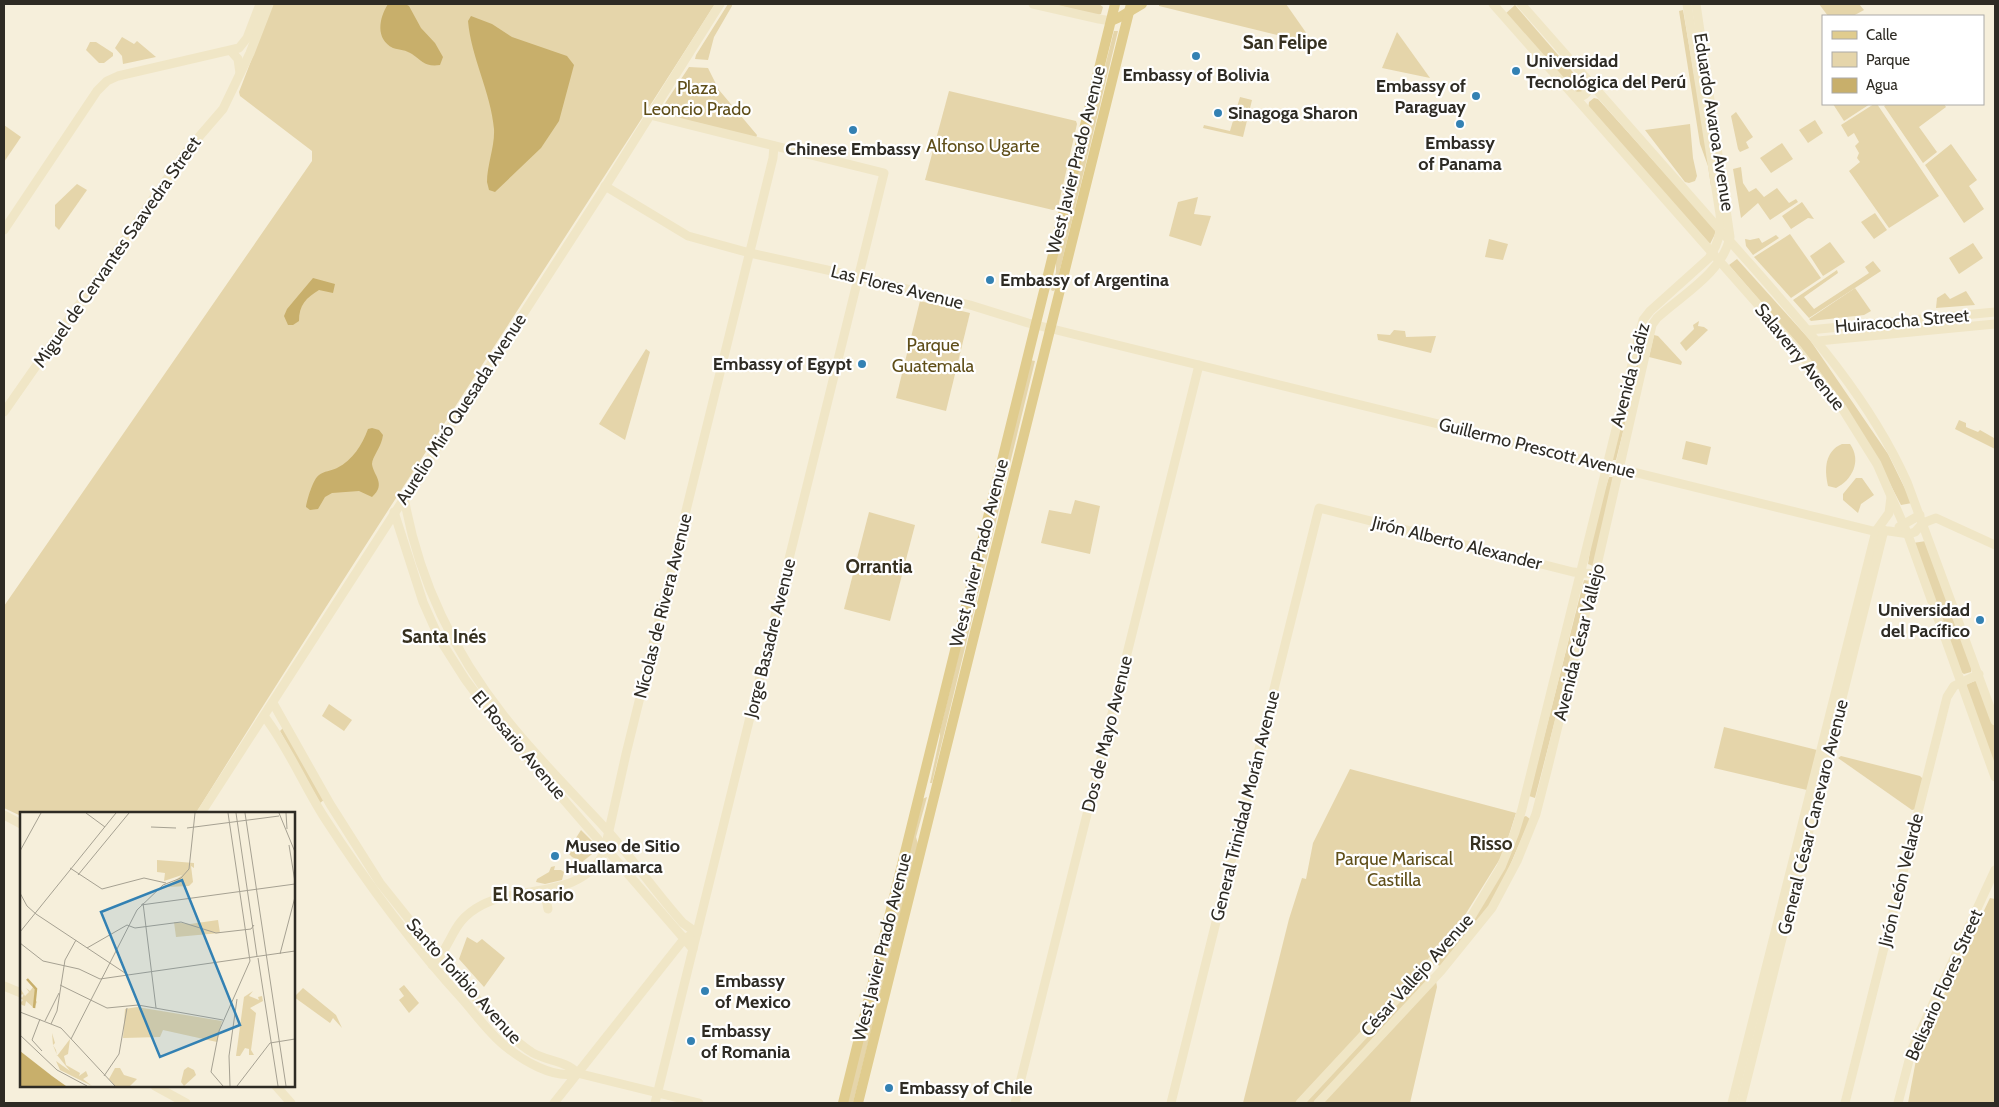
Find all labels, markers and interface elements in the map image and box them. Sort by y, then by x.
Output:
legend [1822,15,1984,105]
text: Calle [1866,26,1897,44]
district label: San Felipe [1243,31,1327,54]
street label: Eduardo Avaroa Avenue [1689,31,1739,213]
marker: Embassy of Bolivia [1190,50,1202,62]
place label: Universidad Tecnológica del Perú [1526,50,1686,93]
text: Parque [1866,51,1910,69]
street label: West Javier Prado Avenue [1042,64,1110,256]
place label: Embassy of Bolivia [1122,64,1270,86]
marker: Universidad Tecnológica del Perú [1510,65,1522,77]
place label: Embassy of Paraguay [1376,75,1466,118]
text: Agua [1866,76,1898,94]
park label: Plaza Leoncio Prado [643,77,751,120]
marker: Embassy of Paraguay [1470,90,1482,102]
place label: Sinagoga Sharon [1228,102,1358,124]
marker: Sinagoga Sharon [1212,107,1224,119]
marker: Embassy of Panama [1454,118,1466,130]
marker: Chinese Embassy [847,124,859,136]
street label: Miguel de Cervantes Saavedra Street [29,132,205,372]
place label: Embassy of Panama [1418,132,1502,175]
park label: Alfonso Ugarte [926,135,1040,157]
place label: Chinese Embassy [785,138,921,160]
street label: Las Flores Avenue [828,260,966,314]
place label: Embassy of Argentina [1000,269,1169,291]
marker: Embassy of Argentina [984,274,996,286]
street label: Salaverry Avenue [1750,299,1850,415]
street label: Huiracocha Street [1834,304,1970,338]
street label: Aurelio Miró Quesada Avenue [391,310,531,508]
street label: Avenida Cádiz [1606,320,1655,430]
park label: Parque Guatemala [892,334,975,377]
place label: Embassy of Egypt [713,353,852,375]
marker: Embassy of Egypt [856,358,868,370]
street label: Guillermo Prescott Avenue [1437,413,1637,483]
street label: West Javier Prado Avenue [945,457,1013,649]
street label: Nícolas de Rivera Avenue [629,511,697,701]
street label: Jirón Alberto Alexander [1369,511,1544,575]
district label: Orrantia [845,555,913,578]
street label: Jorge Basadre Avenue [739,556,800,721]
street label: Avenida César Vallejo [1549,561,1609,723]
place label: Universidad del Pacífico [1878,599,1970,642]
marker: Universidad del Pacífico [1974,614,1986,626]
district label: Santa Inés [402,625,486,648]
street label: Dos de Mayo Avenue [1077,654,1137,814]
street label: El Rosario Avenue [467,686,571,804]
street label: General Trinidad Morán Avenue [1206,688,1284,924]
street label: General César Canevaro Avenue [1773,697,1853,937]
street label: Jirón León Velarde [1874,811,1928,950]
inset map [20,812,295,1087]
district label: Risso [1469,832,1513,855]
place label: Museo de Sitio Huallamarca [565,835,680,878]
park label: Parque Mariscal Castilla [1335,848,1454,891]
marker: Museo de Sitio Huallamarca [549,850,561,862]
street label: West Javier Prado Avenue [848,851,916,1043]
district label: El Rosario [492,883,574,906]
street label: Belisario Flores Street [1901,906,1987,1064]
street label: César Vallejo Avenue [1356,909,1478,1041]
street label: Santo Toribio Avenue [402,914,526,1048]
place label: Embassy of Mexico [715,970,791,1013]
marker: Embassy of Mexico [699,985,711,997]
place label: Embassy of Romania [701,1020,790,1063]
marker: Embassy of Romania [685,1035,697,1047]
place label: Embassy of Chile [899,1077,1032,1099]
marker: Embassy of Chile [883,1082,895,1094]

